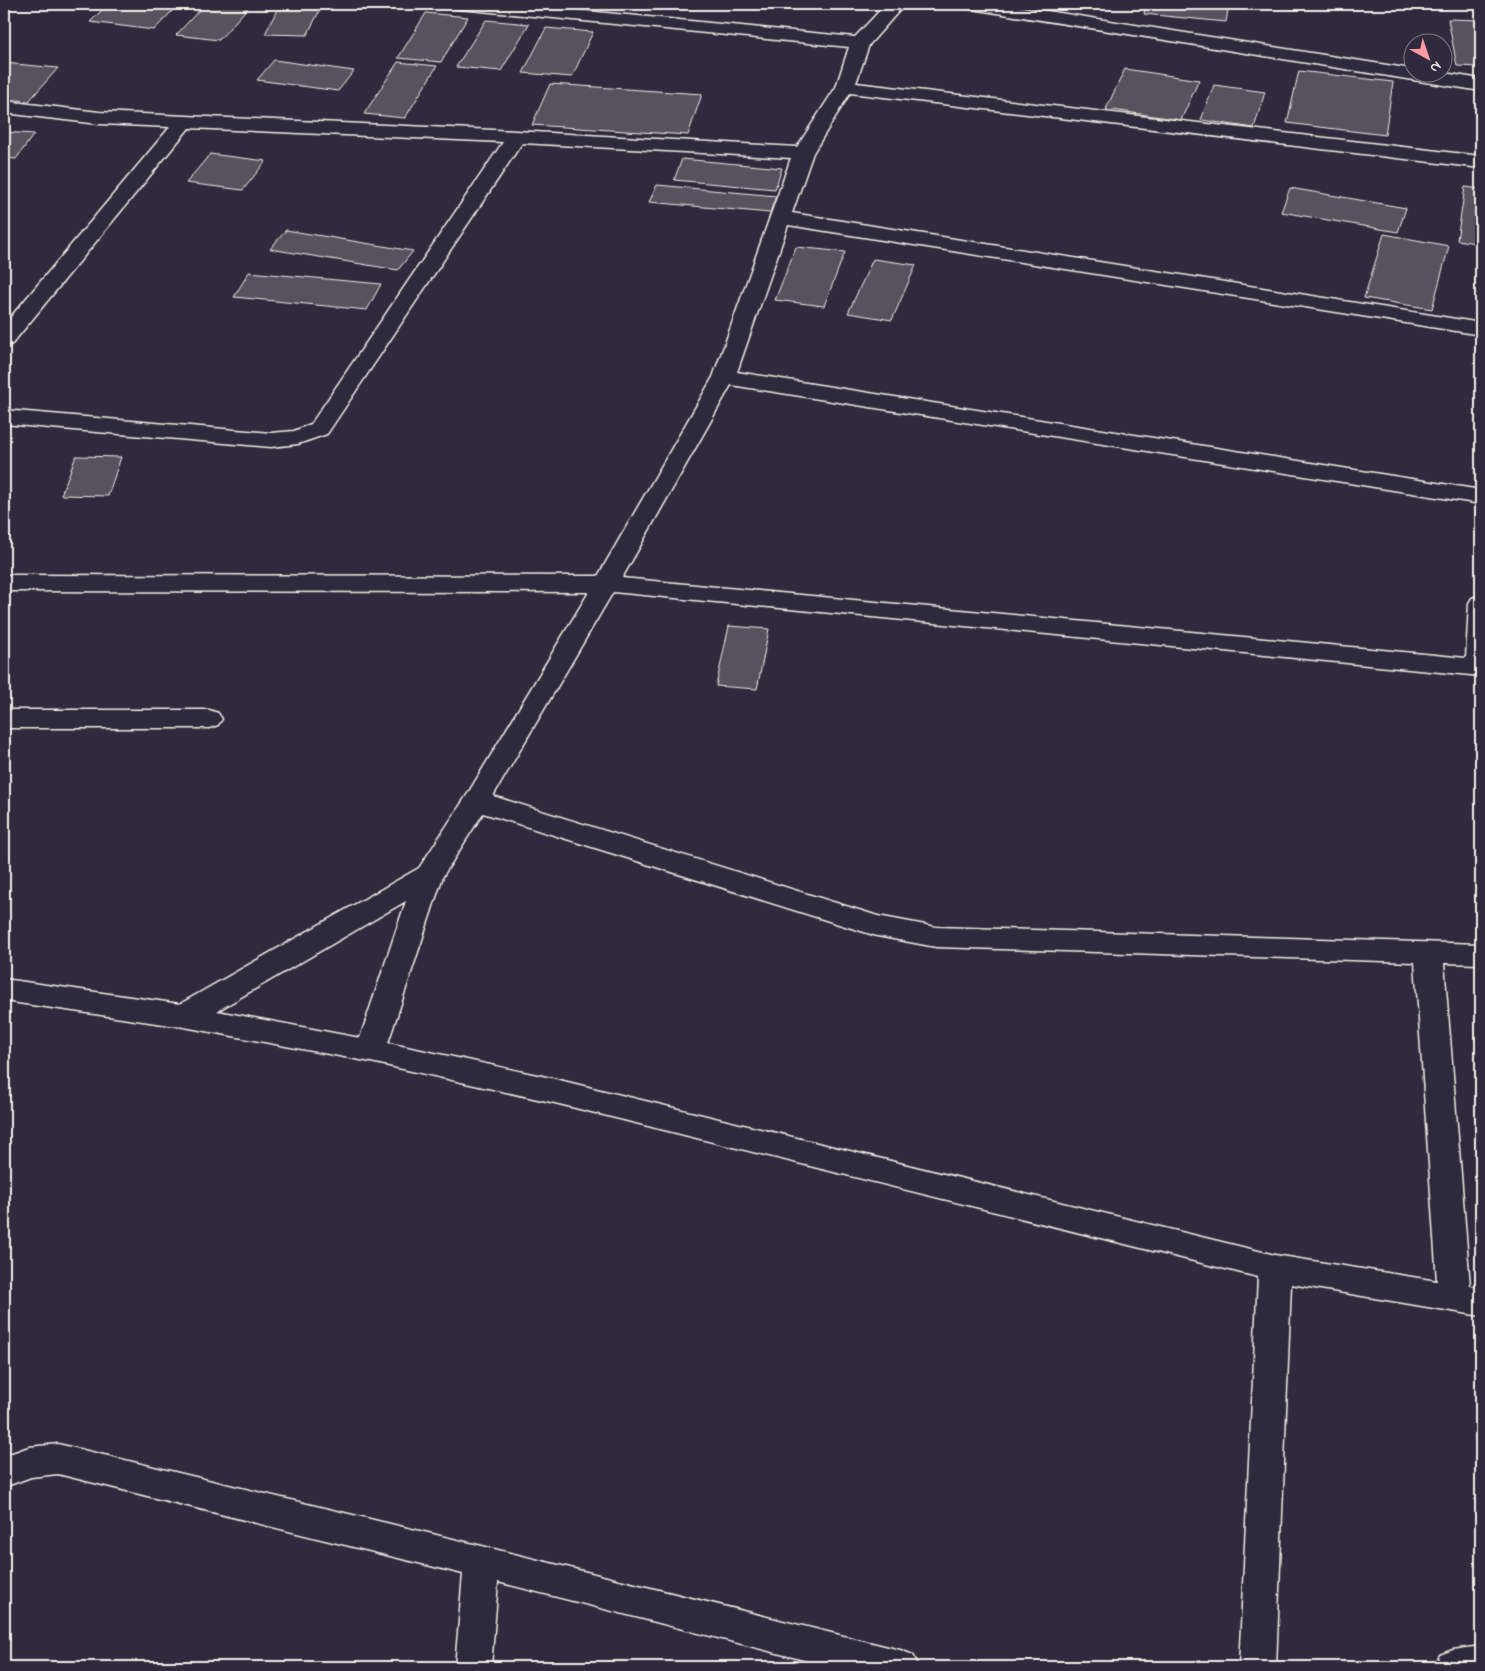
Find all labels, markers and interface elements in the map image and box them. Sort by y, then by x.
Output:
north arrow [1402,32,1452,82]
text: N [1425,56,1446,78]

